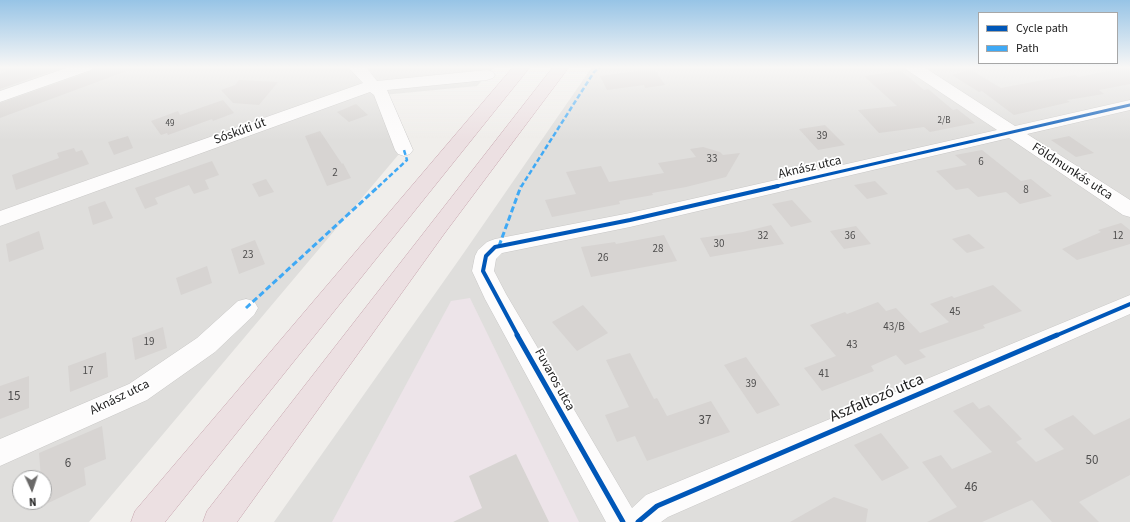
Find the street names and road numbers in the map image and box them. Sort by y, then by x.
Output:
street label: Sóskúti út [212,115,268,149]
street label: Földmunkás utca [1029,140,1115,204]
street label: Aknász utca [777,153,843,183]
street label: Fuvaros utca [531,346,577,414]
street label: Aszfaltozó utca [827,371,927,427]
street label: Aknász utca [88,377,152,419]

